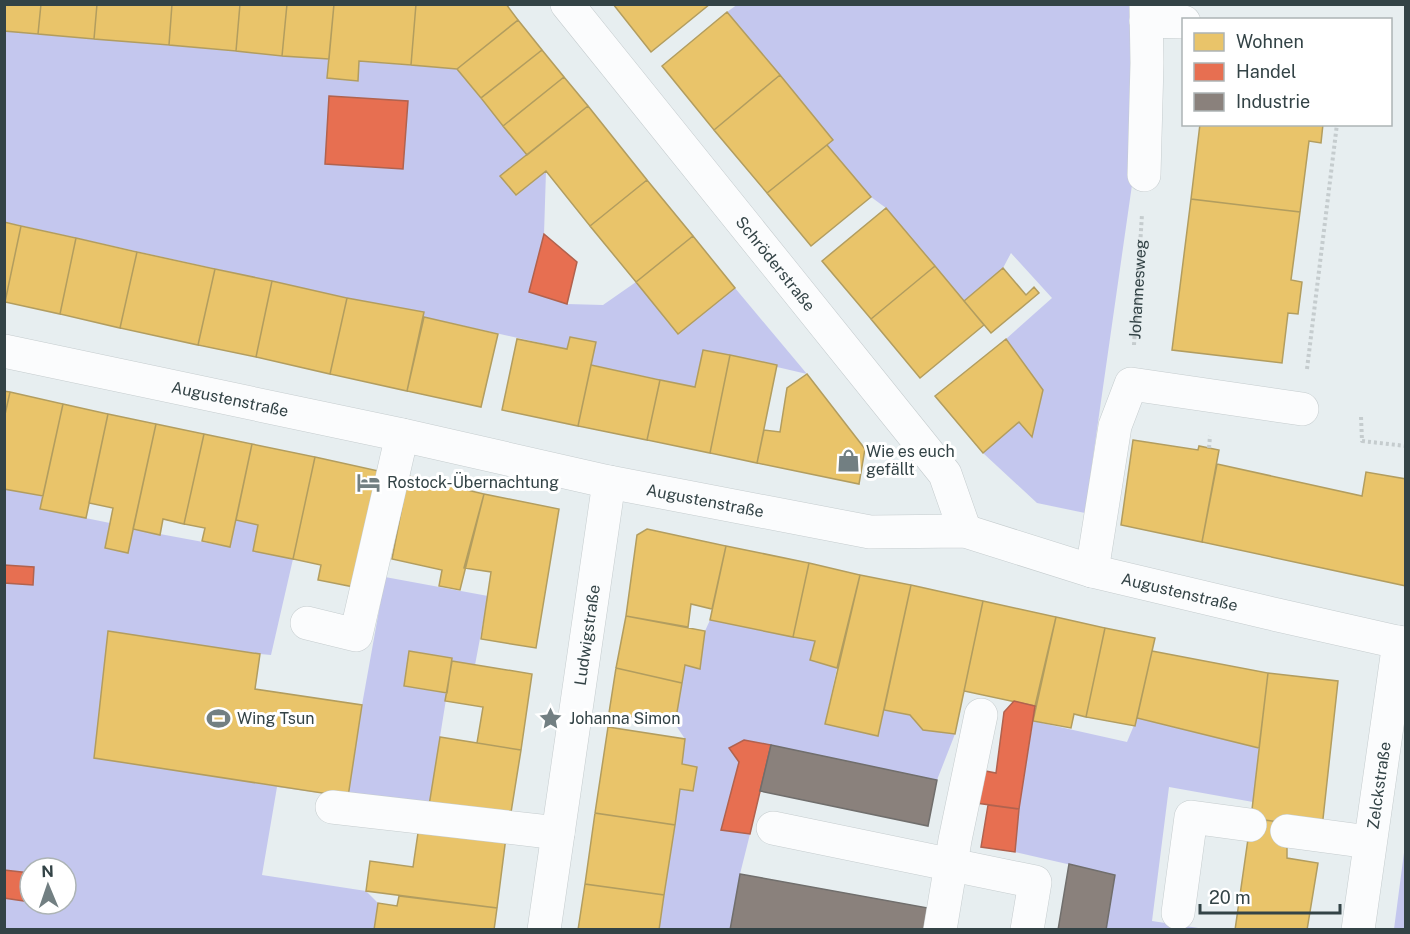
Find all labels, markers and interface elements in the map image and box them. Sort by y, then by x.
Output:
legend [1182,18,1392,126]
text: Wohnen [1236,31,1304,52]
text: Handel [1236,61,1296,82]
text: Industrie [1236,91,1310,112]
street label: Schröderstraße [732,213,819,315]
street label: Johannesweg [1125,239,1150,340]
street label: Augustenstraße [170,378,290,421]
place label: Wie es euch gefällt [866,442,955,479]
shop icon: Wie es euch gefällt [835,447,861,473]
hotel icon: Rostock-Übernachtung [356,469,382,495]
place label: Rostock-Übernachtung [387,472,559,492]
street label: Augustenstraße [645,480,765,521]
street label: Augustenstraße [1119,569,1240,615]
street label: Ludwigstraße [571,583,604,687]
sports icon: Wing Tsun [206,705,232,731]
place icon: Johanna Simon [538,705,564,731]
place label: Wing Tsun [237,709,315,728]
place label: Johanna Simon [569,709,680,728]
street label: Zelckstraße [1363,740,1395,831]
north arrow [18,856,78,916]
text: N [41,862,54,881]
scale bar [1200,877,1340,915]
text: 20 m [1209,887,1251,908]

